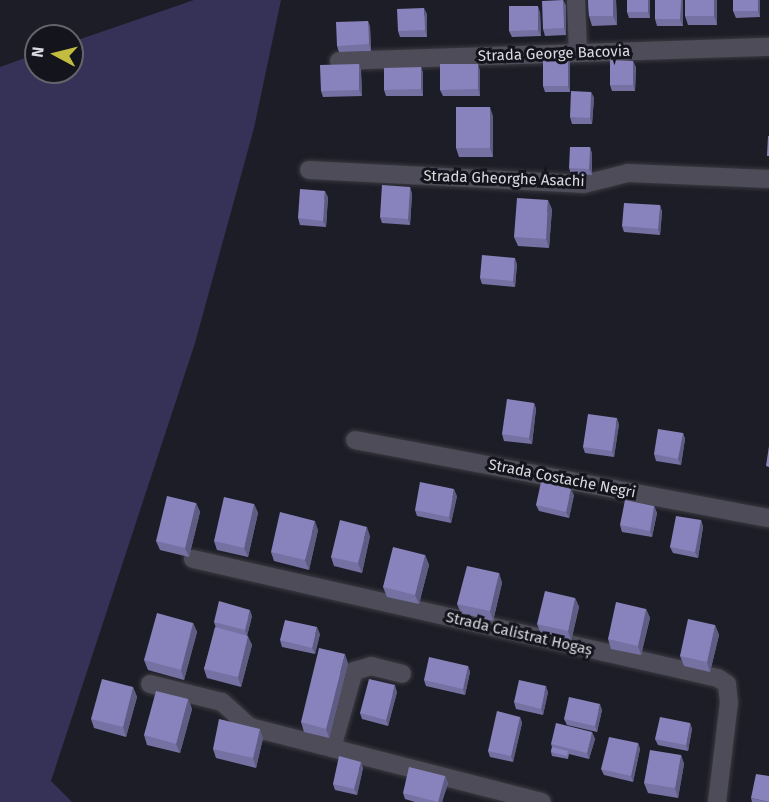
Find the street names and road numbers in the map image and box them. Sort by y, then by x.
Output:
street label: Strada George Bacovia [478,42,630,66]
street label: Strada Gheorghe Asachi [423,167,585,191]
street label: Strada Costache Negri [487,456,637,502]
street label: Strada Calistrat Hogaș [444,608,594,660]

